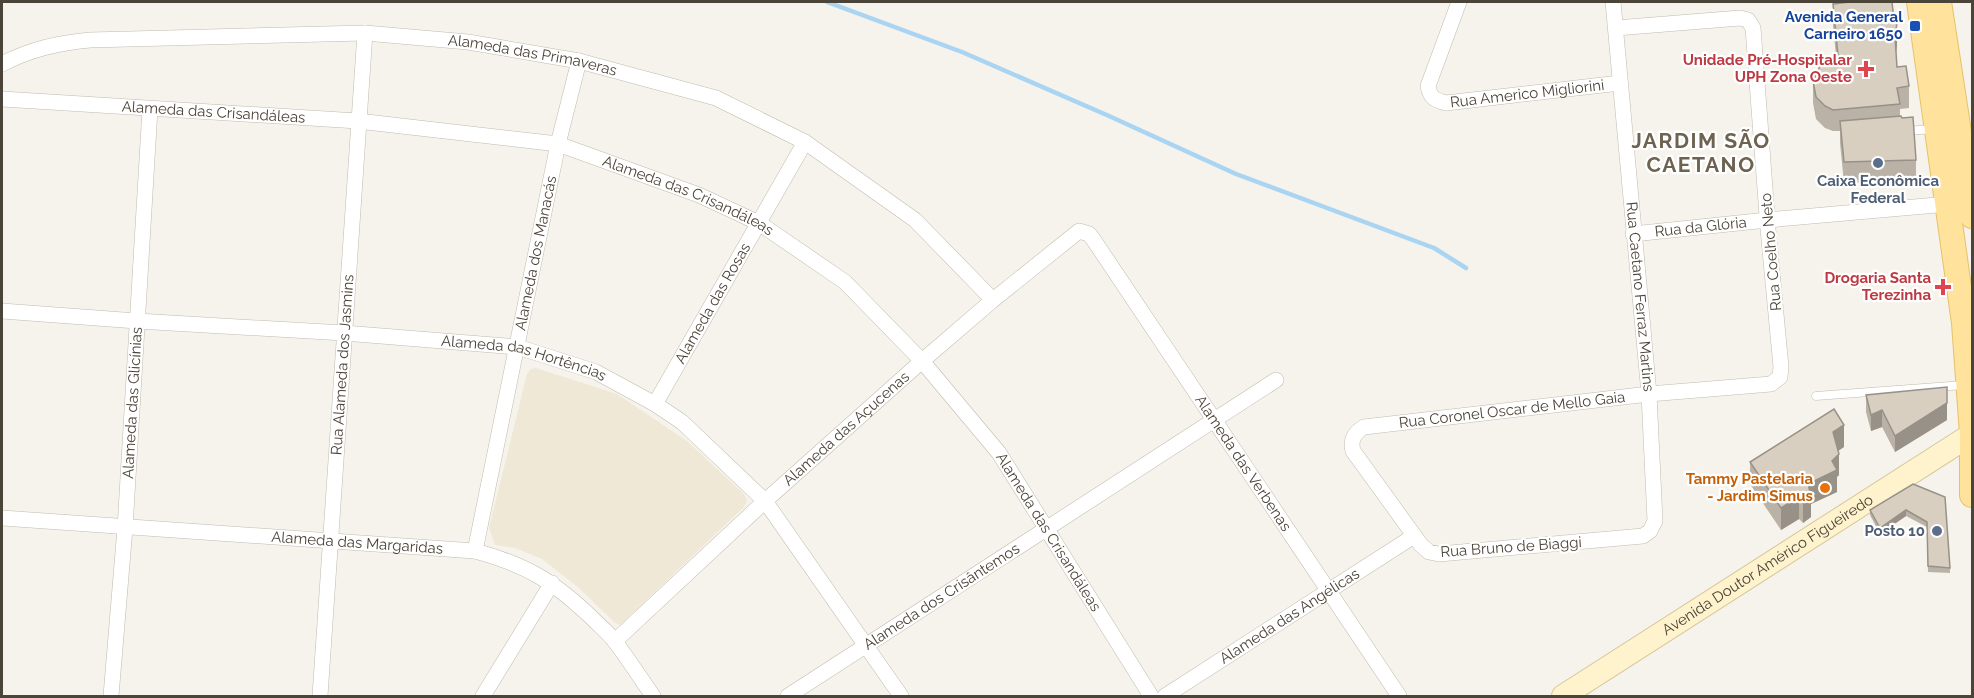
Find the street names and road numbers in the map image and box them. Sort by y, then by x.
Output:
street label: Alameda das Primaveras [447,31,619,80]
street label: Rua Americo Migliorini [1449,76,1605,111]
street label: Alameda das Crisandáleas [121,97,306,127]
street label: Alameda das Crisandáleas [600,152,777,239]
street label: Alameda dos Manacás [511,174,560,332]
street label: Rua Coelho Neto [1757,192,1785,312]
street label: Rua Caetano Ferraz Martins [1622,201,1658,392]
street label: Rua da Glória [1654,213,1748,241]
street label: Alameda das Rosas [671,240,754,367]
street label: Rua Alameda dos Jasmins [327,274,358,456]
street label: Alameda das Glicínias [119,326,146,479]
street label: Alameda das Hortências [440,332,610,385]
street label: Alameda das Açucenas [779,368,913,489]
street label: Rua Coronel Oscar de Mello Gaia [1398,388,1626,432]
street label: Alameda das Verbenas [1191,392,1295,535]
street label: Alameda das Crisandáleas [992,449,1105,615]
street label: Avenida Doutor Américo Figueiredo [1659,491,1877,639]
street label: Alameda das Margaridas [271,528,444,558]
street label: Rua Bruno de Biaggi [1440,533,1582,561]
street label: Alameda dos Crisântemos [860,539,1023,654]
street label: Alameda das Angélicas [1216,564,1363,668]

